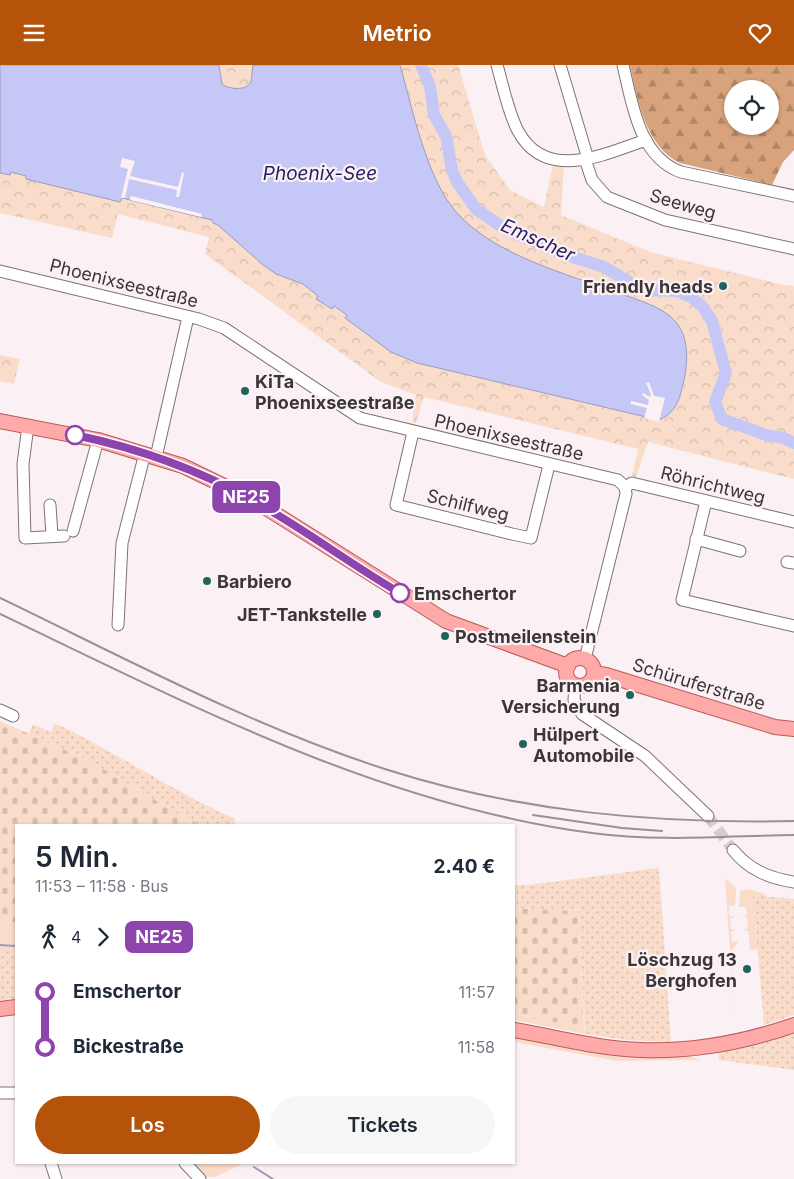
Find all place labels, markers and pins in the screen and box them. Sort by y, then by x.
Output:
place label: Friendly heads [583,276,713,297]
marker: Friendly heads [717,280,729,292]
place label: KiTa Phoenixseestraße [255,371,415,413]
marker: KiTa Phoenixseestraße [239,385,251,397]
unlabelled marker [65,425,85,445]
place label: Barbiero [217,571,292,592]
marker: Barbiero [201,575,213,587]
marker: Emschertor [390,583,410,603]
place label: Emschertor [414,583,516,604]
place label: JET-Tankstelle [237,604,367,625]
marker: JET-Tankstelle [371,608,383,620]
place label: Postmeilenstein [455,626,596,647]
marker: Postmeilenstein [439,630,451,642]
place label: Barmenia Versicherung [501,675,620,717]
marker: Barmenia Versicherung [624,689,636,701]
place label: Hülpert Automobile [533,724,635,766]
marker: Hülpert Automobile [517,738,529,750]
place label: Löschzug 13 Berghofen [627,949,737,991]
marker: Löschzug 13 Berghofen [741,963,753,975]

